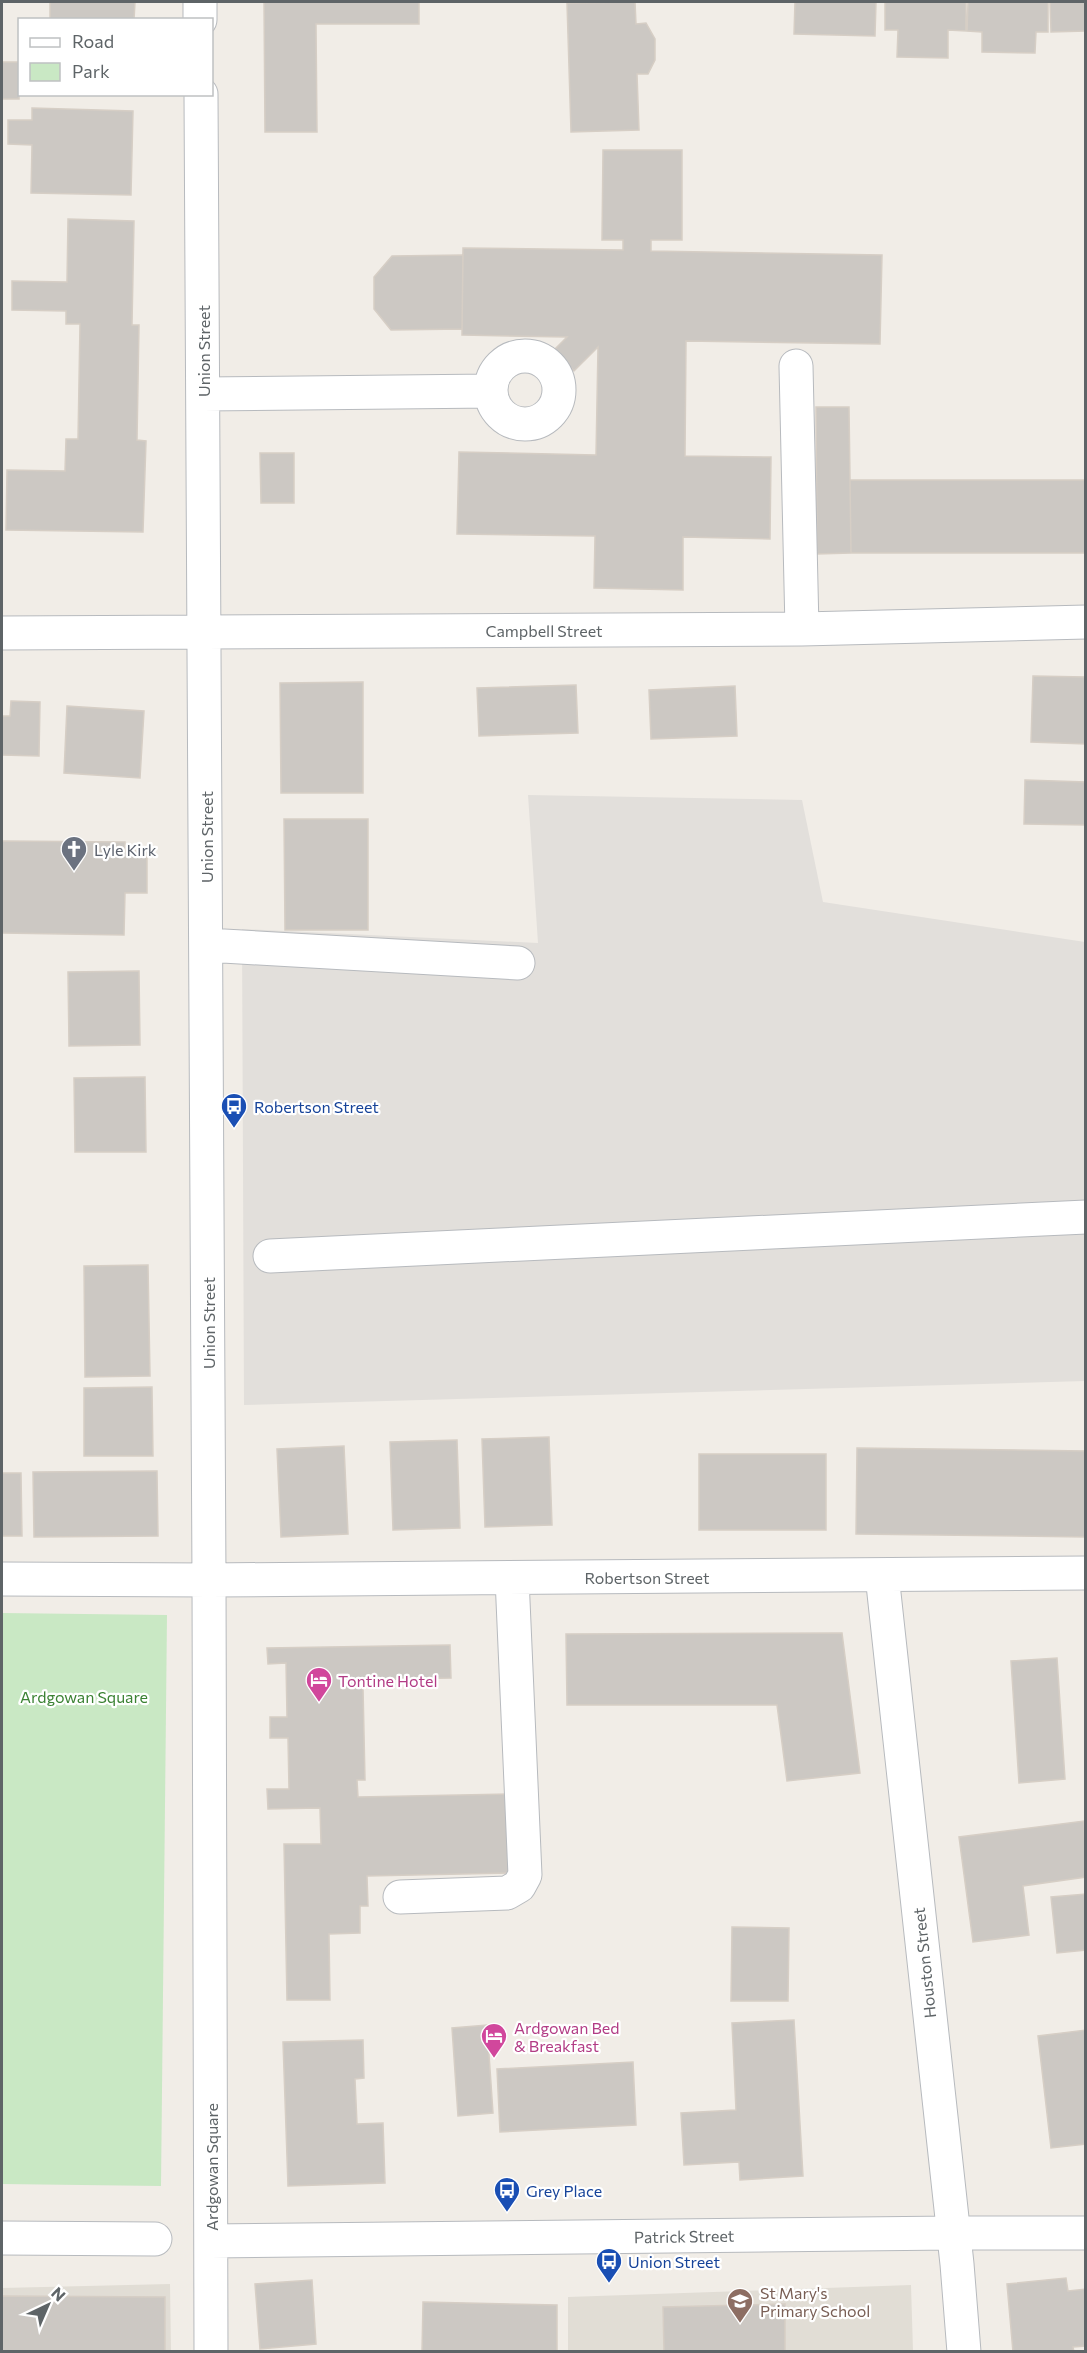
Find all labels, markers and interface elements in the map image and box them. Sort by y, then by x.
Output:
legend [18,18,213,96]
text: Road [72,30,114,52]
text: Park [72,60,110,82]
street label: Union Street [194,305,213,397]
street label: Campbell Street [485,621,603,640]
street label: Union Street [197,791,216,883]
church icon: Lyle Kirk [59,834,89,872]
place label: Lyle Kirk [94,840,157,859]
bus stop icon: Robertson Street [219,1091,249,1129]
place label: Robertson Street [254,1097,379,1116]
street label: Union Street [199,1277,218,1369]
street label: Robertson Street [585,1568,710,1587]
hotel icon: Tontine Hotel [304,1665,334,1703]
place label: Tontine Hotel [338,1671,437,1690]
park label: Ardgowan Square [20,1687,148,1706]
street label: Houston Street [909,1906,939,2019]
place label: Ardgowan Bed & Breakfast [514,2018,619,2055]
hotel icon: Ardgowan Bed & Breakfast [479,2021,509,2059]
street label: Ardgowan Square [202,2103,221,2231]
bus stop icon: Grey Place [492,2175,522,2213]
place label: Grey Place [526,2181,602,2200]
street label: Patrick Street [634,2226,735,2246]
bus stop icon: Union Street [594,2246,624,2284]
place label: Union Street [628,2252,720,2271]
north arrow [18,2275,78,2335]
text: N [48,2283,70,2305]
place label: St Mary's Primary School [760,2283,870,2320]
school or university icon: St Mary's Primary School [725,2286,755,2324]

